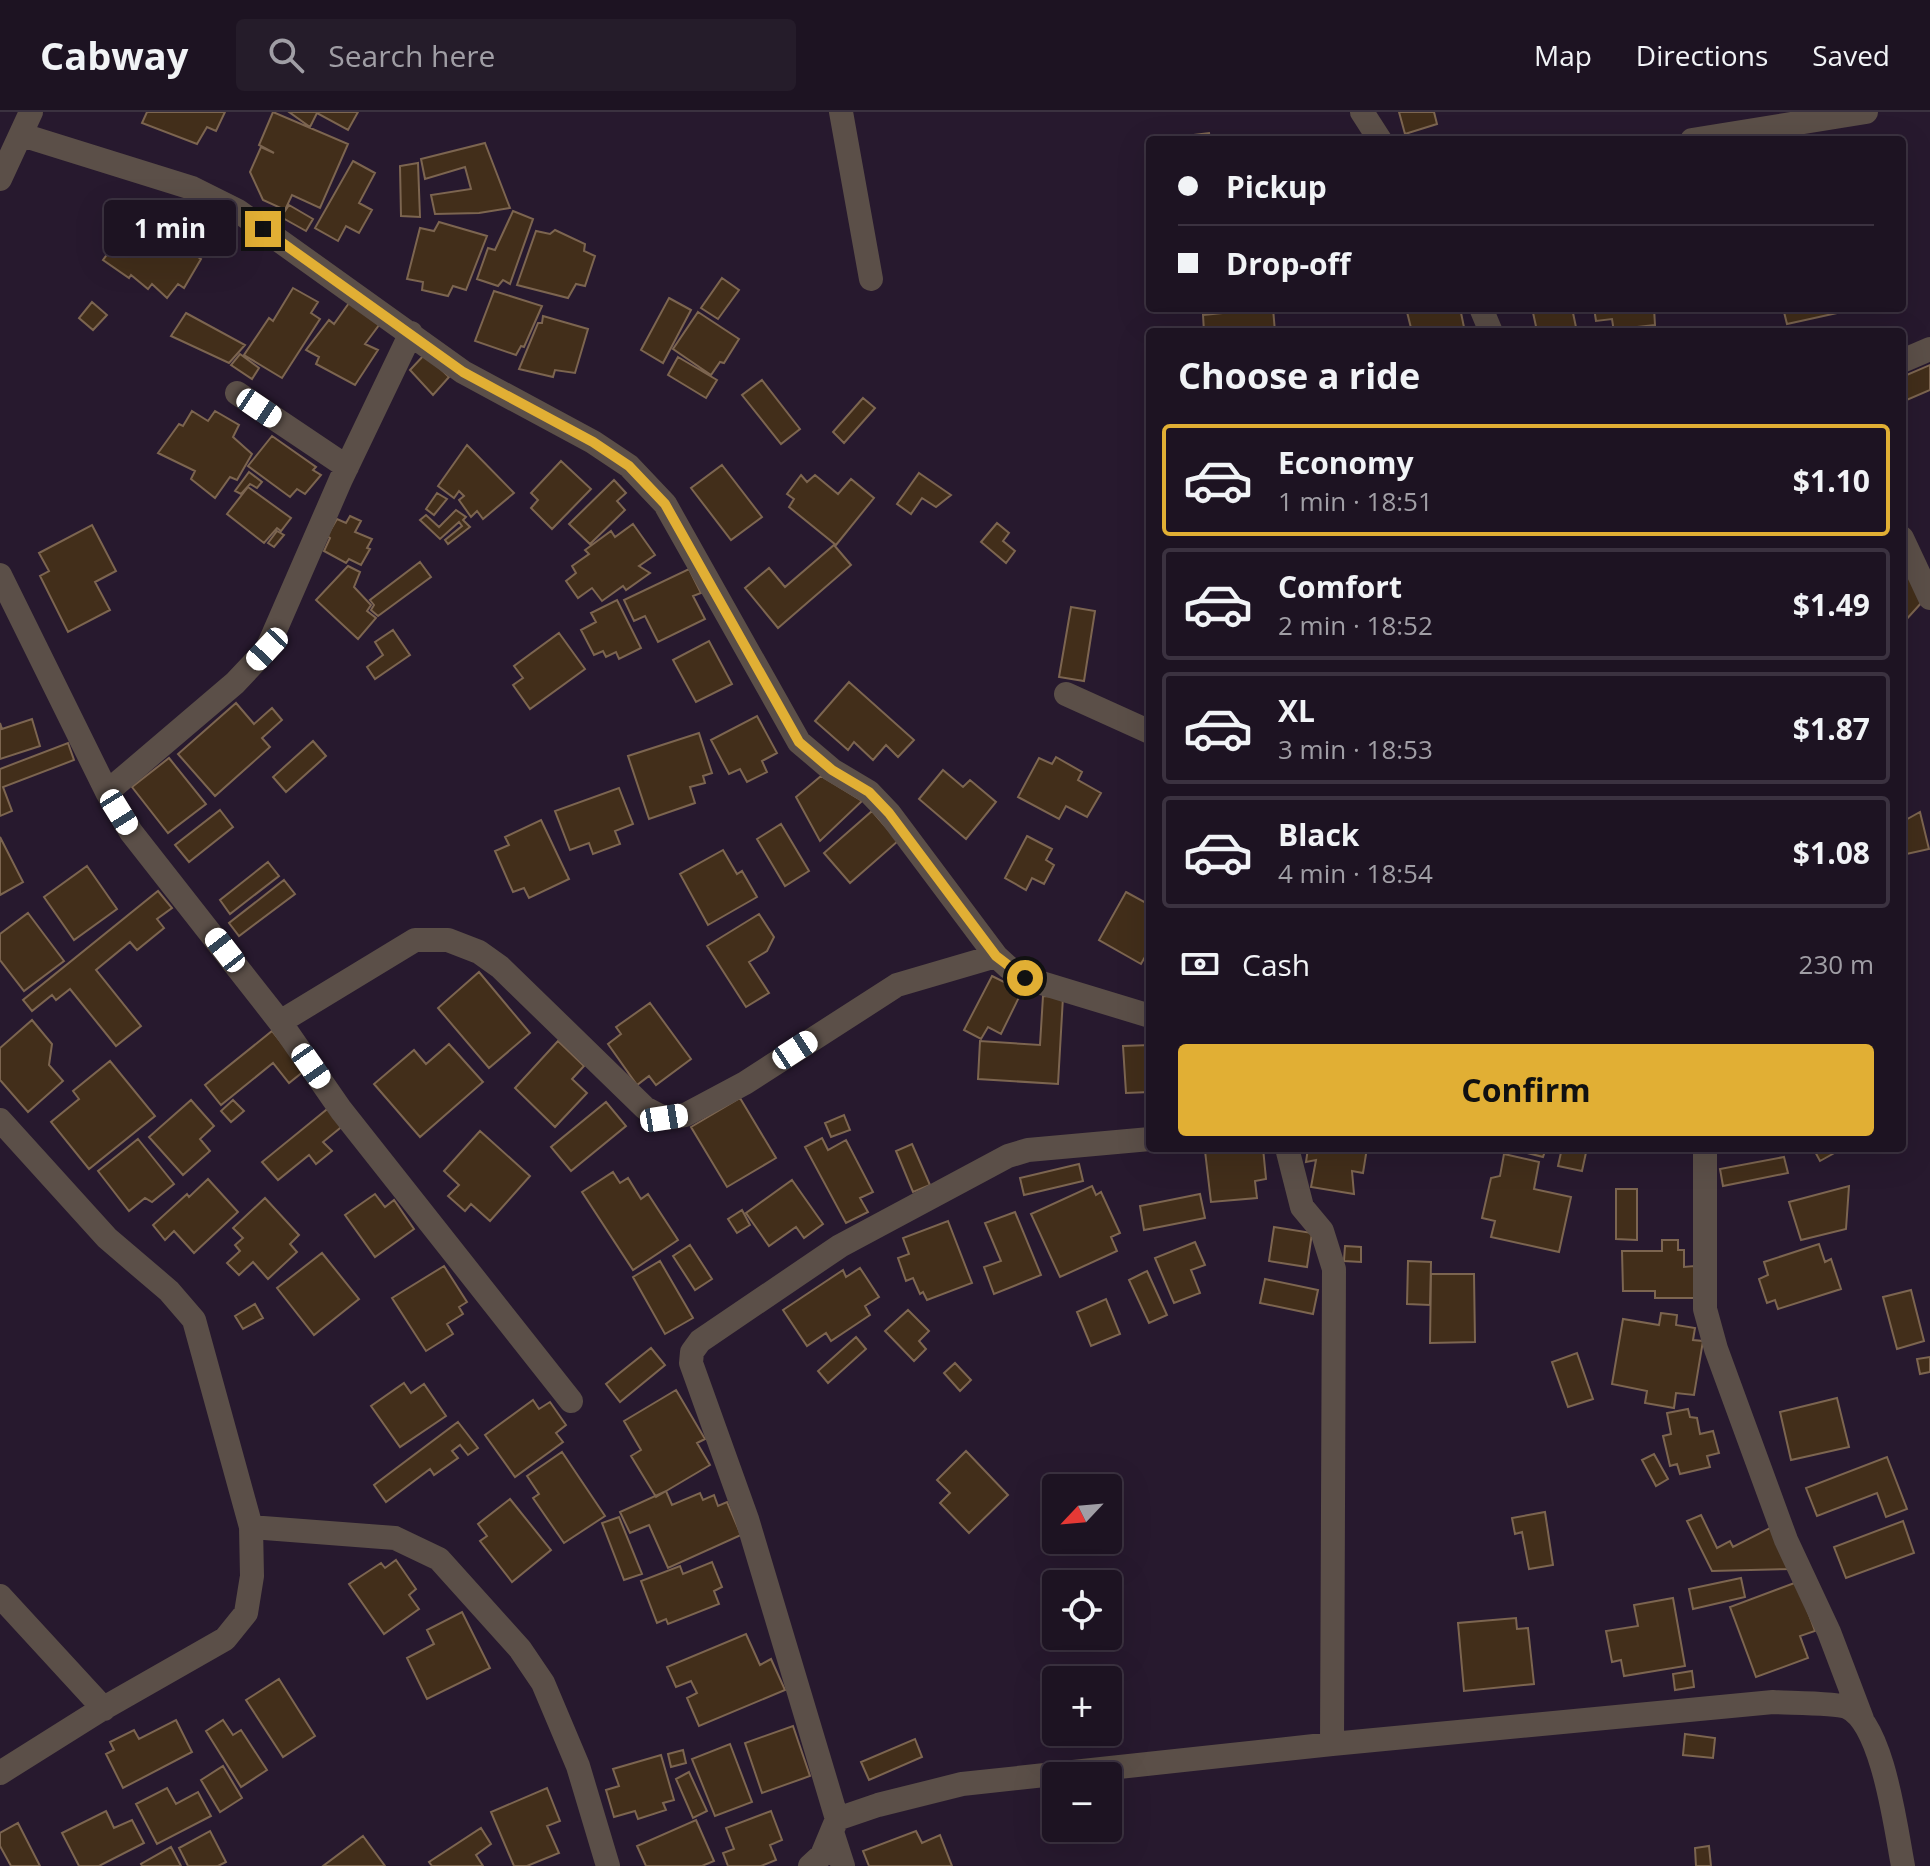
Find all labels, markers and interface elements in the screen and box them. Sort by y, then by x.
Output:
search box [236,19,796,91]
text: Cabway [40,29,188,81]
icon: search [264,33,308,77]
text: Search here [328,35,495,76]
text: Map [1534,36,1592,74]
text: Directions [1636,36,1768,74]
text: Saved [1812,36,1890,74]
text: Pickup [1226,166,1327,207]
callout: 1 min [103,201,235,257]
text: 1 min [134,210,206,246]
route end [245,211,281,247]
text: Drop-off [1226,243,1351,284]
text: Choose a ride [1178,351,1420,400]
car [232,385,286,431]
text: Economy [1278,442,1414,483]
icon: car [1182,444,1254,516]
text: $1.10 [1793,460,1870,501]
text: 1 min · 18:51 [1278,483,1433,519]
text: Comfort [1278,566,1402,607]
icon: car [1182,568,1254,640]
text: $1.49 [1793,584,1870,625]
text: 2 min · 18:52 [1278,607,1433,643]
car [242,623,292,675]
text: XL [1278,690,1315,731]
icon: car [1182,692,1254,764]
text: $1.87 [1793,708,1870,749]
text: 3 min · 18:53 [1278,731,1433,767]
car [96,785,142,839]
text: Black [1278,814,1359,855]
icon: car [1182,816,1254,888]
text: $1.08 [1793,832,1870,873]
text: 4 min · 18:54 [1278,855,1433,891]
car [201,924,249,976]
icon: cash [1178,942,1222,986]
text: Cash [1242,944,1310,985]
text: 230 m [1799,946,1874,982]
route start [1007,960,1043,996]
car [768,1027,822,1073]
car [287,1039,335,1093]
button: Confirm [1178,1044,1874,1136]
car [638,1102,690,1134]
north arrow [1042,1474,1122,1554]
map controls [1042,1474,1122,1842]
button: locate [1042,1570,1122,1650]
button: + [1042,1666,1122,1746]
button: − [1042,1762,1122,1842]

